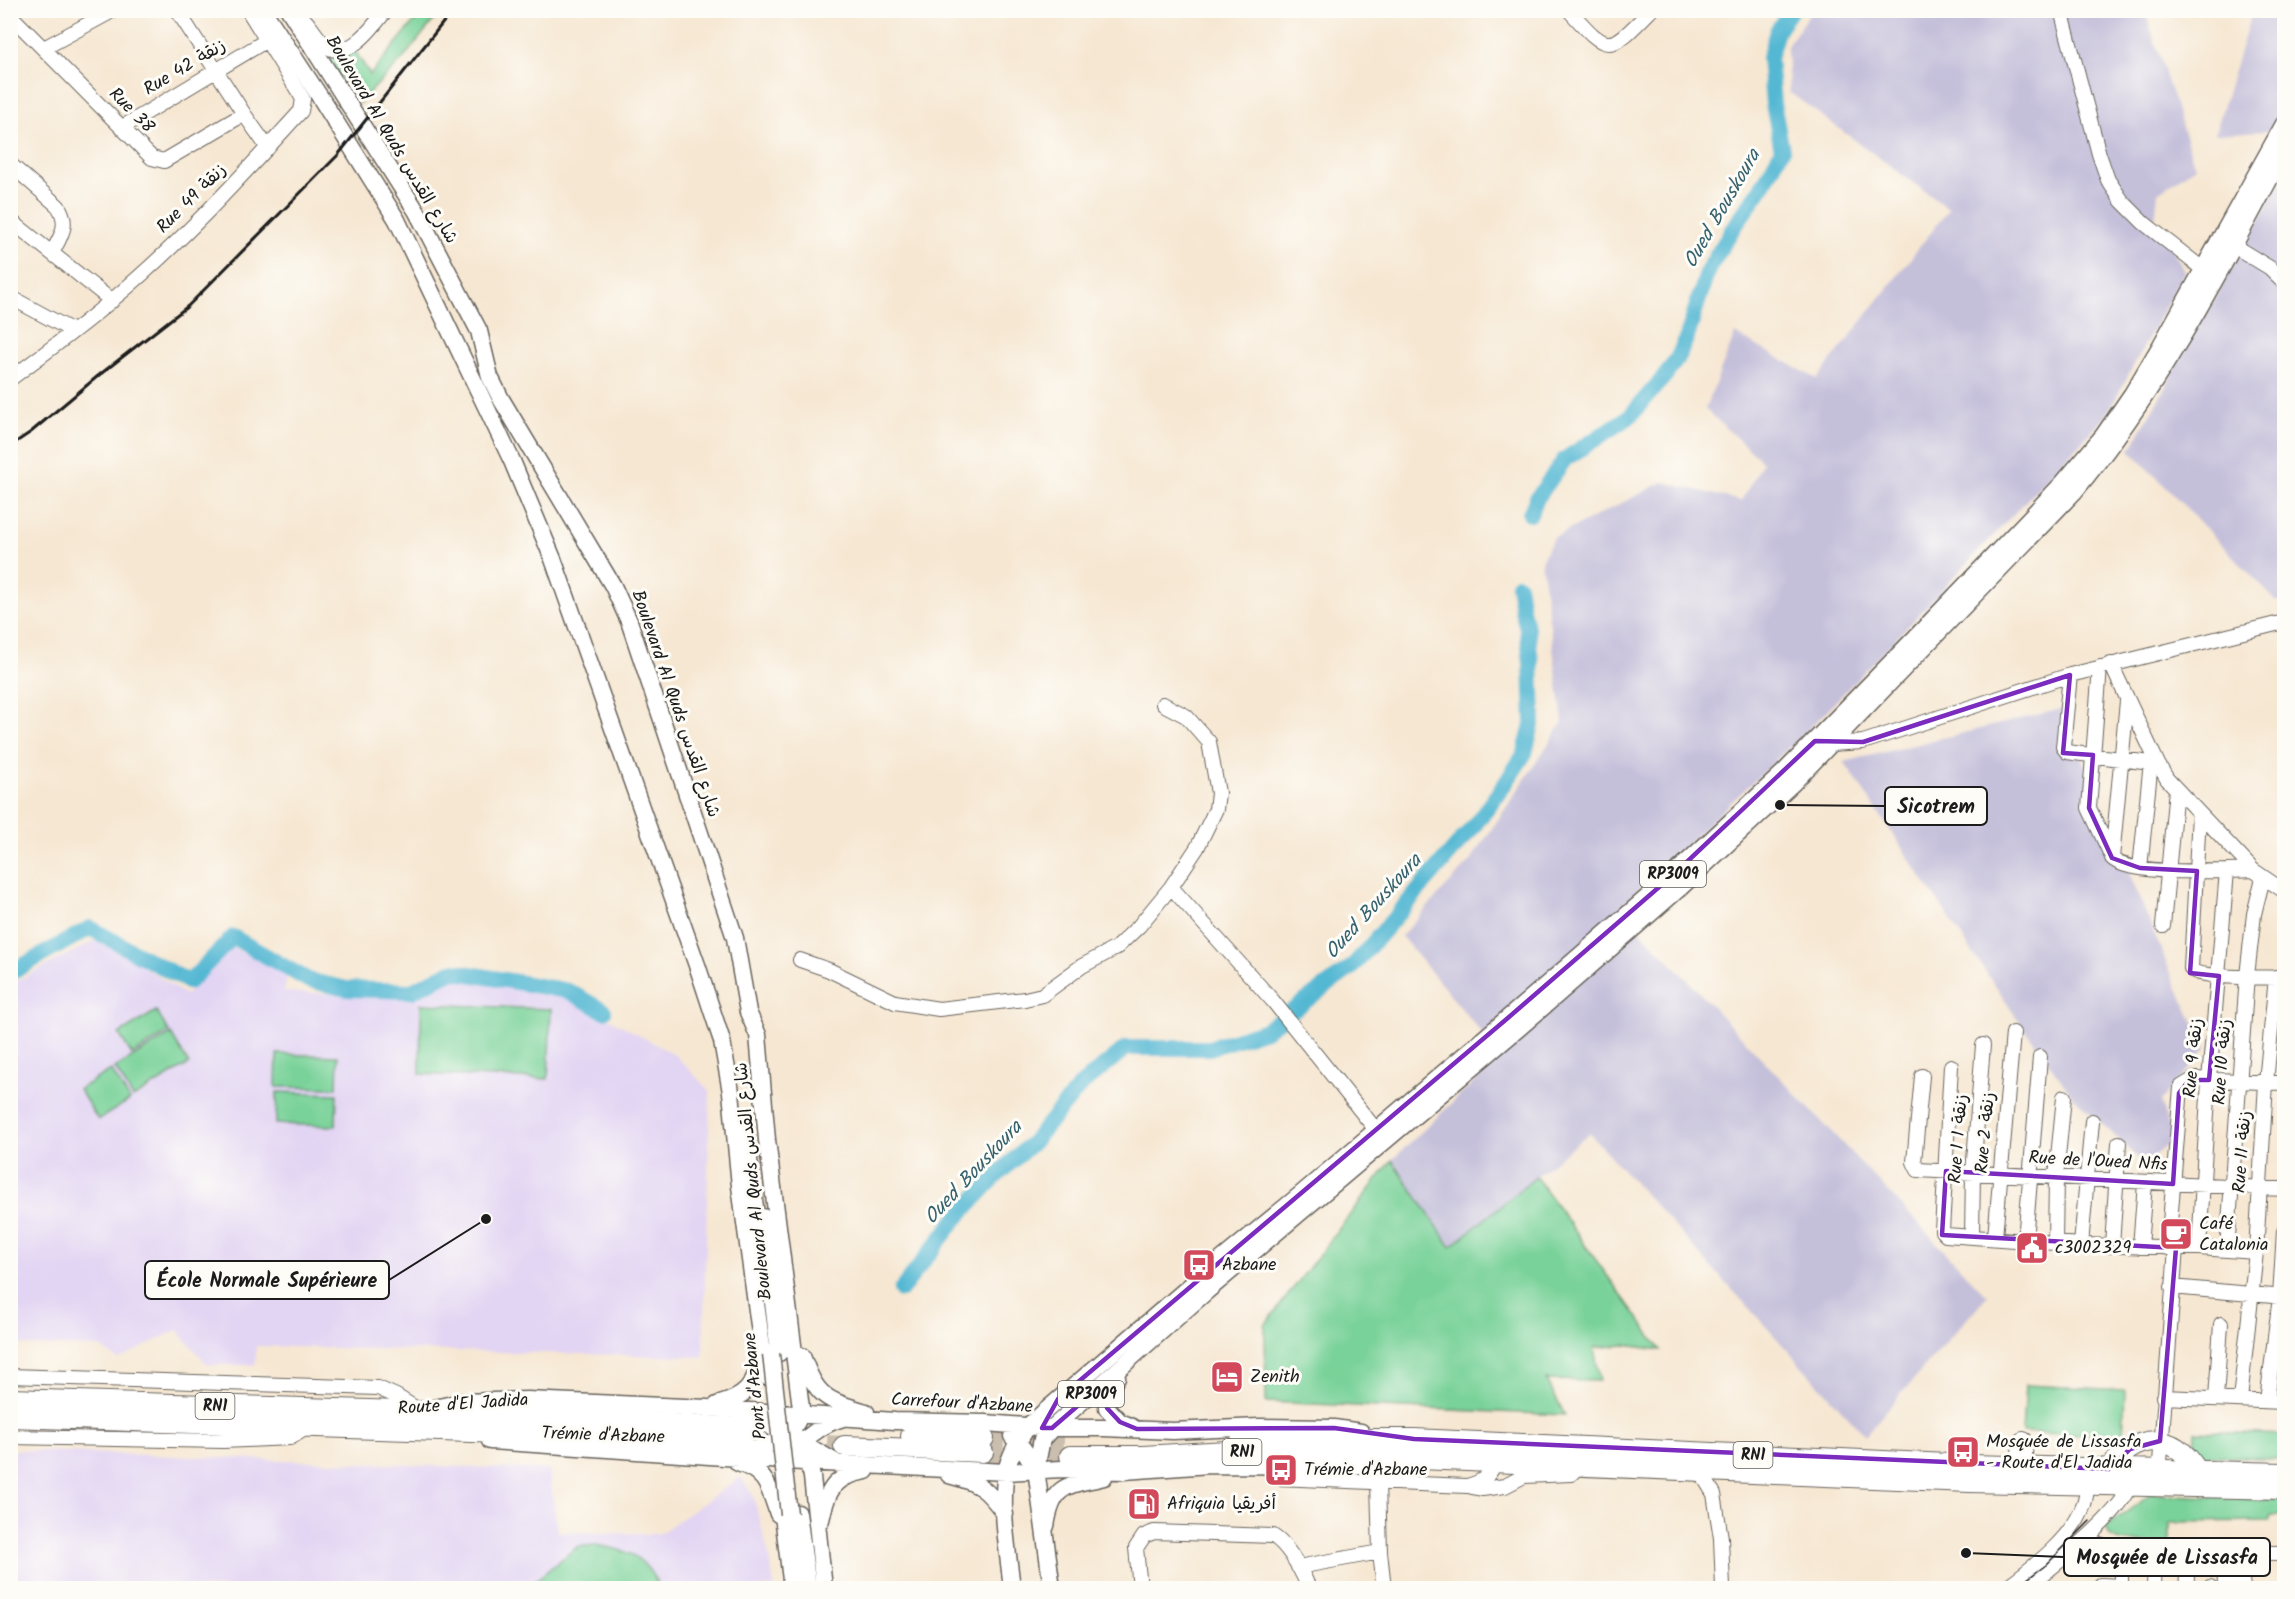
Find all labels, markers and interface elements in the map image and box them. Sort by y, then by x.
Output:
street label: Boulevard Al Quds شارع القدس [317,30,465,250]
street label: Rue 42 زنقة [138,32,232,104]
street label: Rue 38 [101,81,161,141]
water label: Oued Bouskoura [1676,142,1771,275]
street label: Rue 49 زنقة [150,157,234,241]
street label: Boulevard Al Quds شارع القدس [622,586,728,822]
callout: Sicotrem [1885,787,1987,825]
text: Sicotrem [1897,792,1975,824]
water label: Oued Bouskoura [1318,846,1431,967]
road number: RP3009 [1640,861,1706,887]
street label: Rue 9 زنقة [2176,1017,2212,1099]
street label: Rue 10 زنقة [2206,1018,2240,1106]
street label: Boulevard Al Quds شارع القدس [727,1061,781,1301]
street label: Rue 2 زنقة [1968,1091,2004,1175]
street label: Rue 1 زنقة 1 [1941,1093,1977,1185]
street label: Rue 11 زنقة [2226,1110,2260,1194]
water label: Oued Bouskoura [917,1112,1032,1233]
street label: Rue de l'Oued Nfis [2028,1144,2169,1180]
place label: Café Catalonia [2199,1210,2269,1260]
cafe icon: Café Catalonia [2158,1216,2194,1252]
public building icon: c3002329 [2014,1230,2050,1266]
place label: c3002329 [2055,1234,2131,1263]
bus stop icon: Azbane [1181,1247,1217,1283]
place label: Azbane [1222,1251,1276,1280]
callout: École Normale Supérieure [145,1261,389,1299]
text: École Normale Supérieure [157,1266,378,1298]
street label: Pont d'Azbane [736,1331,776,1441]
hotel icon: Zenith [1209,1359,1245,1395]
place label: Zenith [1250,1363,1300,1392]
road number: RP3009 [1058,1381,1124,1407]
street label: Route d'El Jadida [397,1386,529,1424]
street label: Carrefour d'Azbane [890,1386,1034,1422]
road number: RN1 [196,1393,234,1419]
street label: Trémie d'Azbane [541,1419,665,1453]
place label: Mosquée de Lissasfa - Route d'El Jadida [1986,1428,2141,1478]
bus stop icon: Mosquée de Lissasfa - Route d'El Jadida [1945,1434,1981,1470]
road number: RN1 [1222,1439,1262,1465]
road number: RN1 [1734,1442,1772,1468]
bus stop icon: Trémie d'Azbane [1263,1452,1299,1488]
place label: Trémie d'Azbane [1304,1456,1427,1485]
fuel station icon: Afriquia أفريقيا [1126,1486,1162,1522]
place label: Afriquia أفريقيا [1167,1490,1277,1519]
callout: Mosquée de Lissasfa [2064,1538,2270,1576]
text: Mosquée de Lissasfa [2076,1543,2258,1575]

